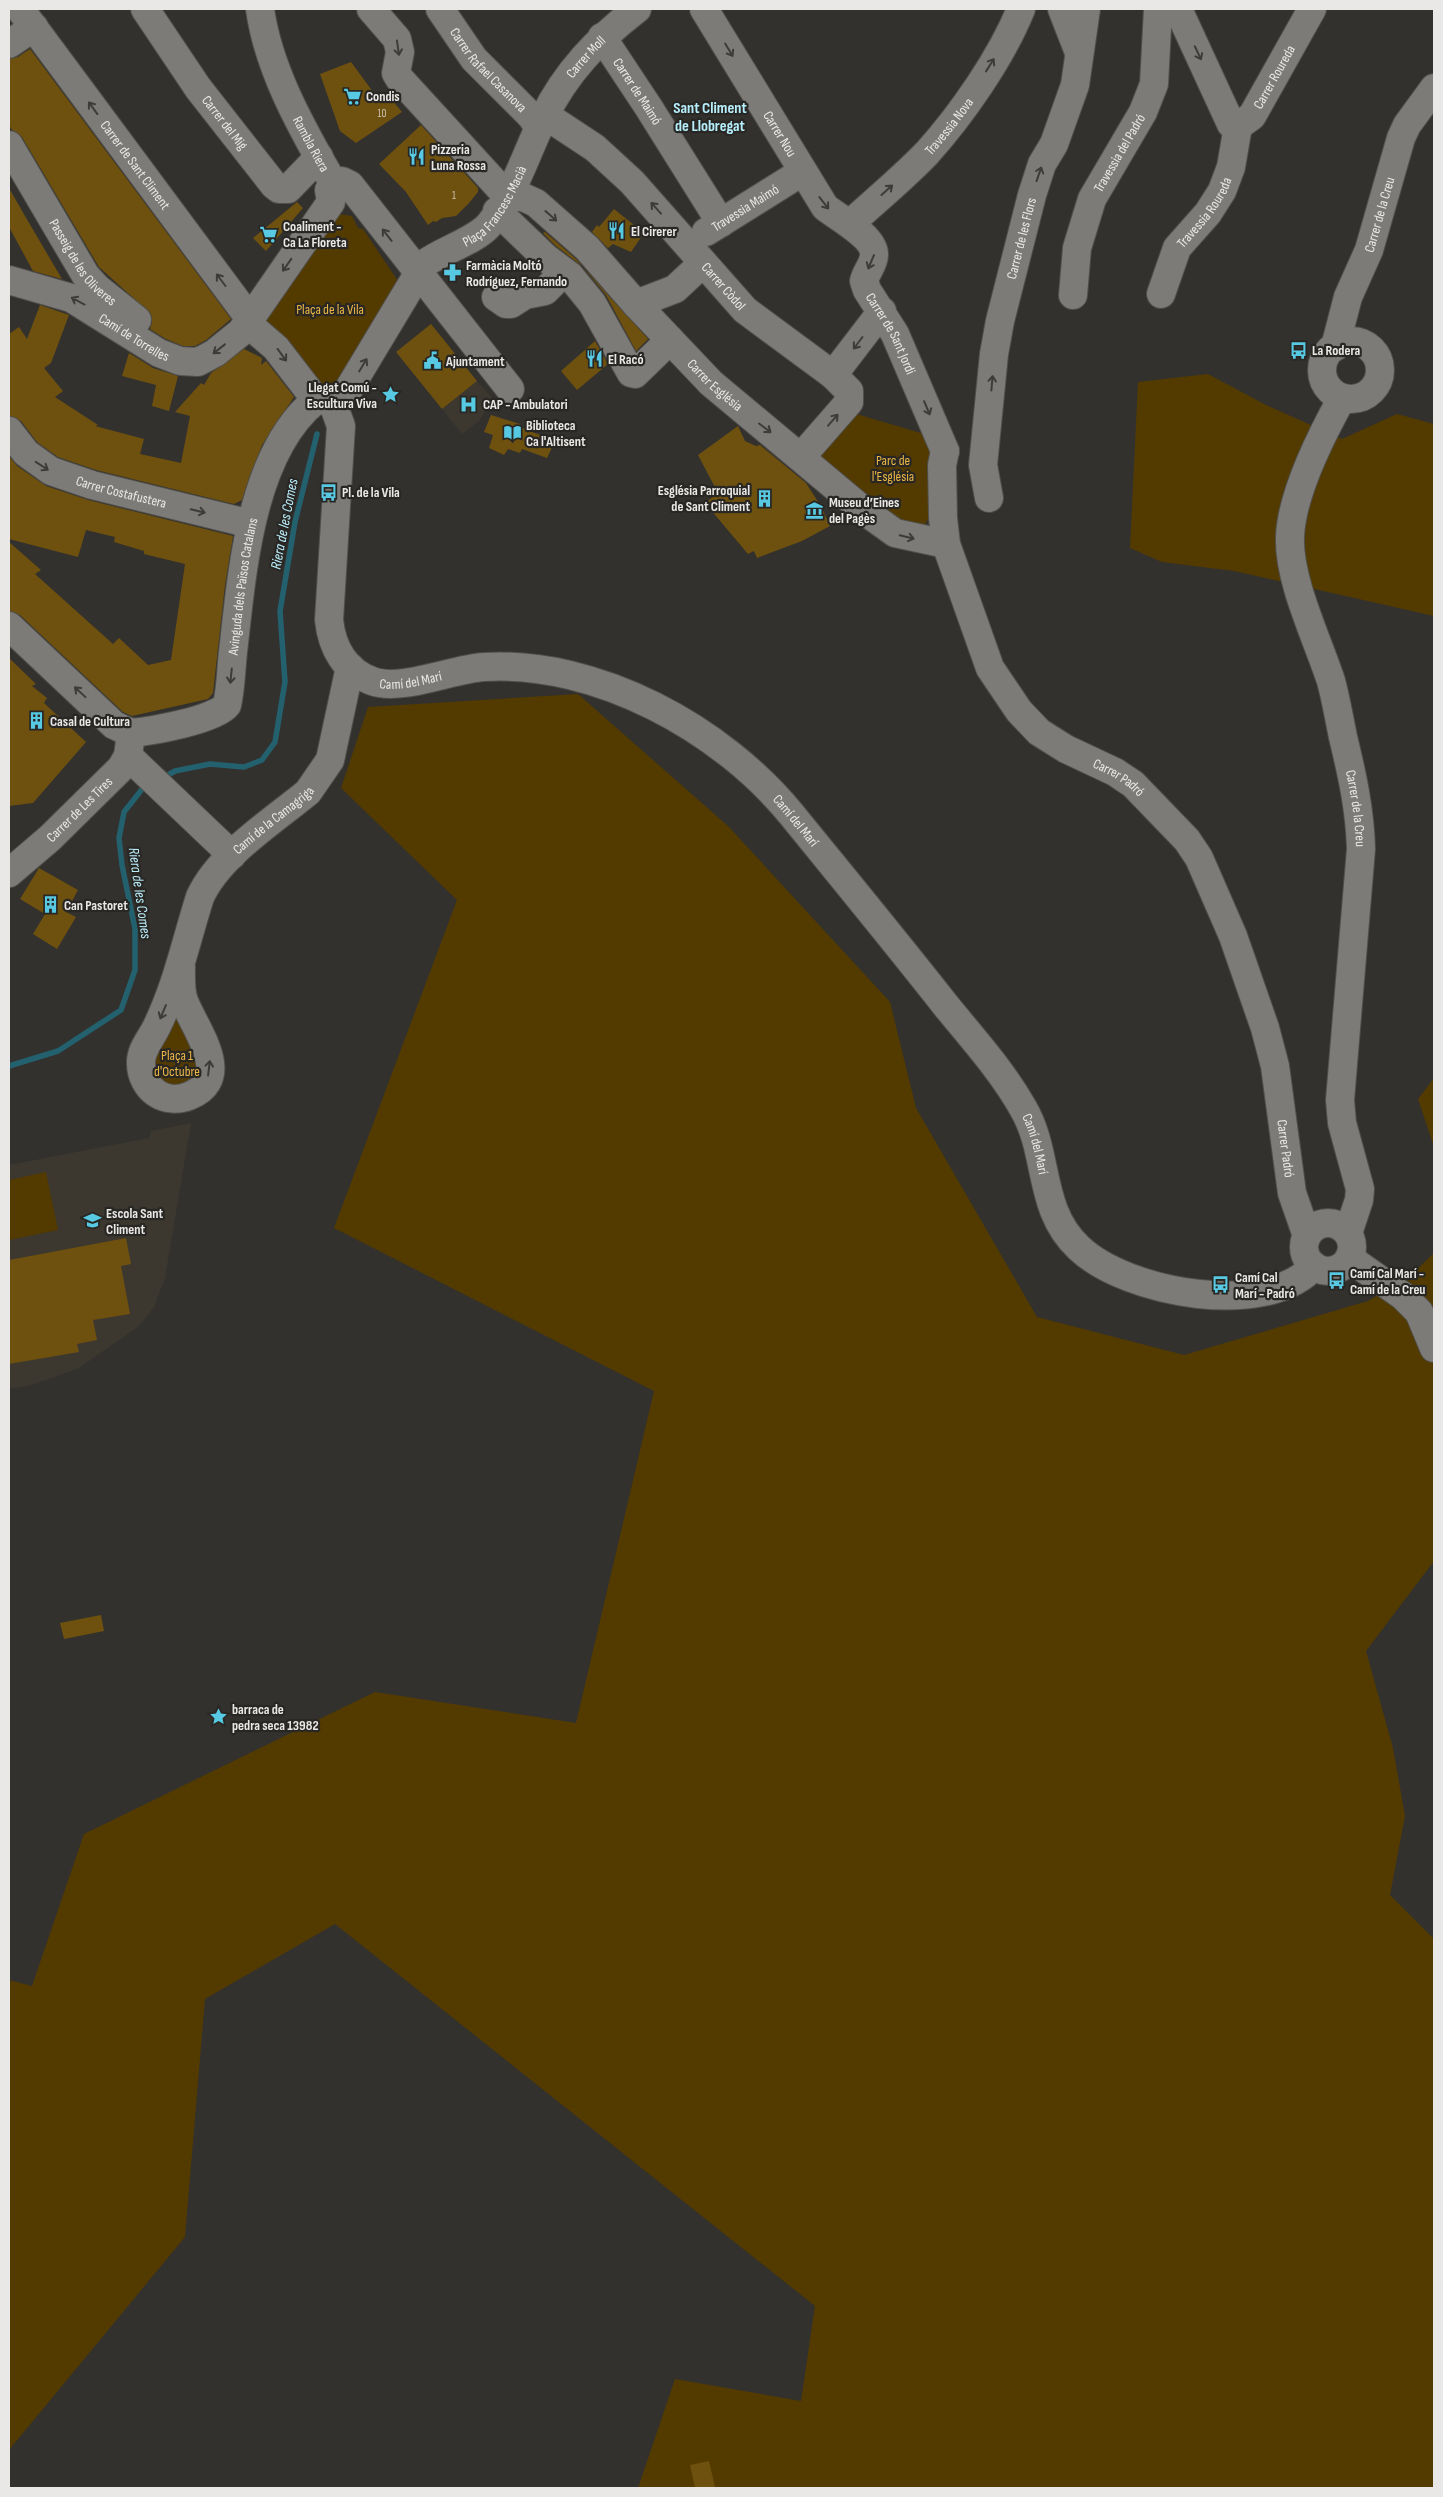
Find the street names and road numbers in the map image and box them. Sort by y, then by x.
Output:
street label: Carrer Rafael Casanova [446,24,530,116]
street label: Carrer Moll [563,32,609,82]
street label: Carrer Roureda [1250,42,1299,112]
street label: Carrer de Maimó [609,55,665,128]
street label: Carrer del Mig [198,92,252,154]
street label: Travessia Nova [921,95,977,159]
street label: Carrer Nou [759,108,800,160]
street label: Travessia del Padró [1090,111,1149,195]
street label: Rambla Riera [289,113,333,175]
street label: Carrer de Sant Climent [97,117,174,213]
street label: Plaça Francesc Macià [460,163,530,251]
street label: Travessia Roureda [1173,175,1235,251]
street label: Carrer de la Creu [1361,175,1398,254]
street label: Travessia Maimó [709,181,782,235]
street label: Carrer de les Flors [1003,196,1040,281]
street label: Passeig de les Oliveres [45,216,120,309]
street label: Carrer Còdol [698,259,749,314]
street label: Carrer de Sant Jordi [862,290,919,377]
street label: Camí de Torrelles [96,310,172,365]
street label: Carrer Església [684,356,746,415]
street label: Carrer Costafustera [74,472,168,512]
street label: Avinguda dels Països Catalans [225,516,262,657]
street label: Camí del Marí [379,668,444,693]
street label: Carrer Padró [1090,755,1148,800]
street label: Carrer de la Creu [1342,768,1369,847]
street label: Carrer de Les Tires [43,773,116,846]
street label: Camí de la Camagriga [229,783,318,858]
street label: Camí del Marí [769,791,822,850]
street label: Camí del Marí [1018,1111,1052,1176]
street label: Carrer Padró [1273,1119,1298,1179]

